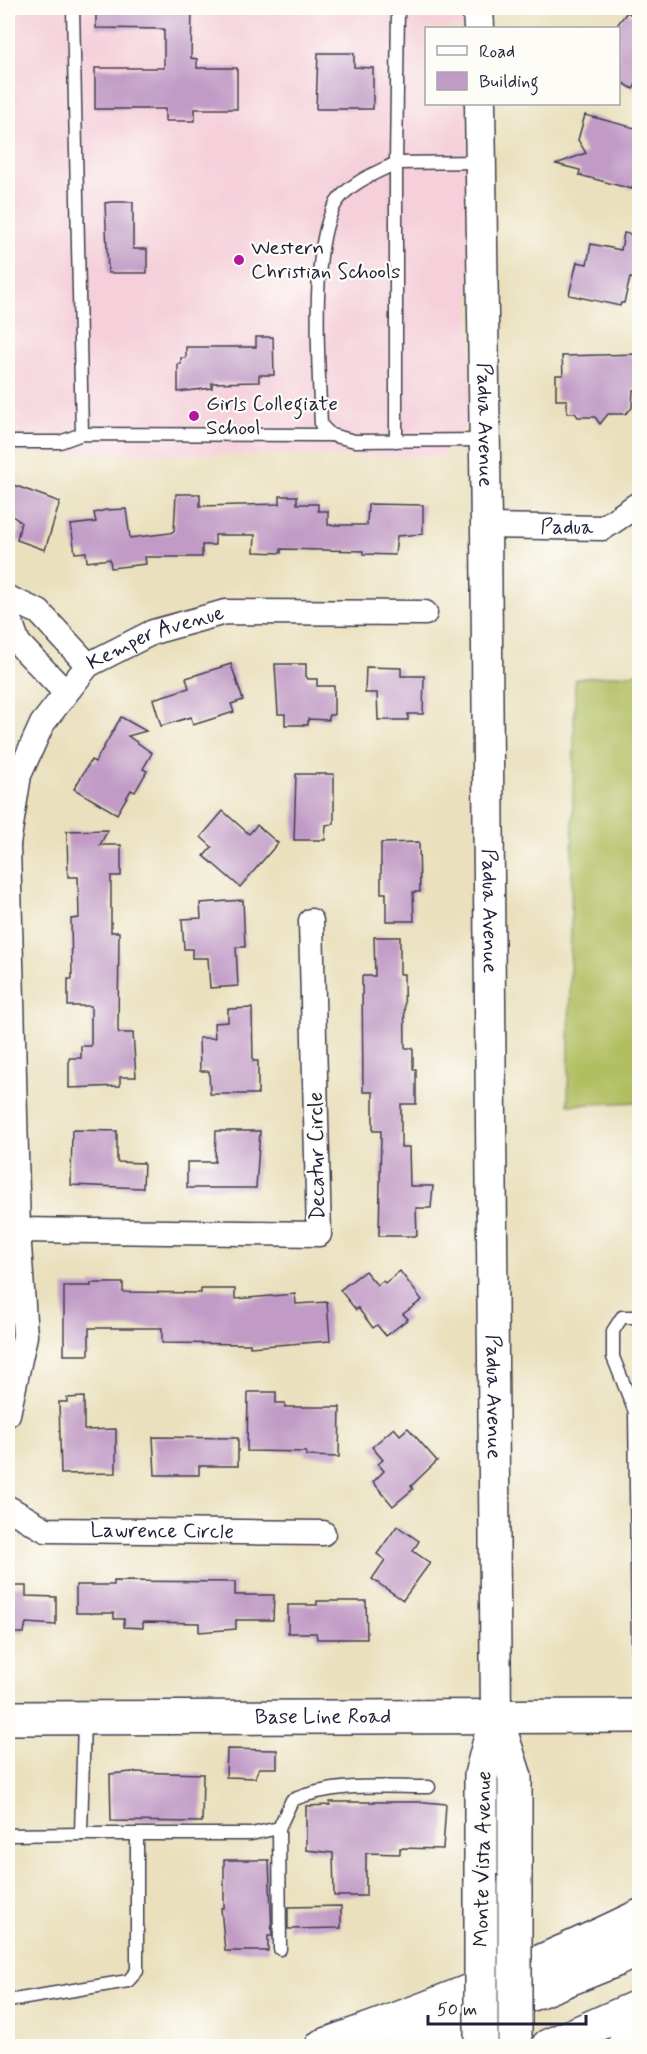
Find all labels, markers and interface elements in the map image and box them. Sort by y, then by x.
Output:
legend [425,27,620,105]
text: Road [479,40,515,64]
text: Building [479,70,539,96]
place label: Western Christian Schools [251,234,400,286]
marker: Western Christian Schools [232,253,246,267]
street label: Padua Avenue [470,362,499,488]
place label: Girls Collegiate School [206,390,338,442]
marker: Girls Collegiate School [187,409,201,423]
street label: Padua [540,513,594,542]
street label: Kemper Avenue [82,599,227,677]
street label: Padua Avenue [475,848,504,973]
street label: Decatur Circle [302,1092,332,1220]
street label: Padua Avenue [479,1334,508,1459]
street label: Lawrence Circle [90,1516,234,1546]
street label: Base Line Road [255,1703,391,1731]
street label: Monte Vista Avenue [467,1771,499,1947]
scale bar [428,1988,586,2026]
text: 50 m [437,1998,477,2022]

